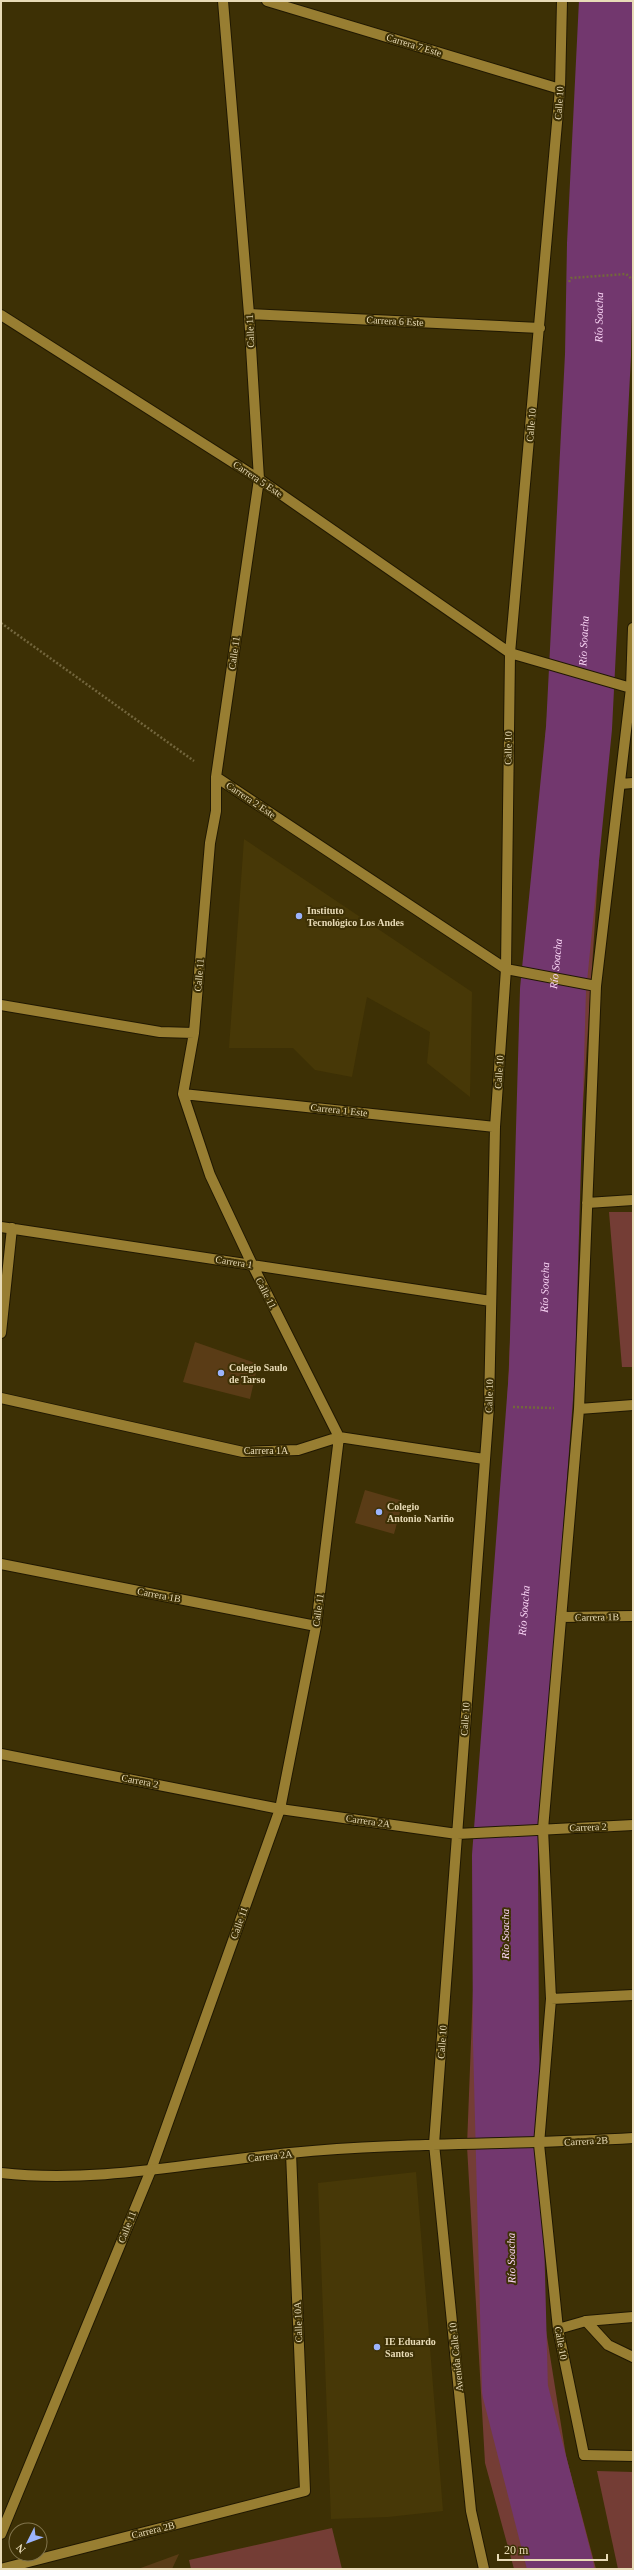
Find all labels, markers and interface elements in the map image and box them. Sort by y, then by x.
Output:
street label: Carrera 7 Este [385,31,443,59]
street label: Calle 10 [552,86,566,120]
water label: Río Soacha [592,291,605,344]
street label: Calle 11 [244,314,256,348]
street label: Carrera 6 Este [366,314,424,328]
street label: Calle 10 [524,408,538,442]
street label: Carrera 5 Este [231,458,285,500]
water label: Río Soacha [576,615,591,667]
street label: Calle 11 [226,636,242,670]
street label: Calle 10 [502,731,514,765]
street label: Carrera 2 Este [224,779,278,821]
place label: Instituto Tecnológico Los Andes [307,905,404,928]
marker: Instituto Tecnológico Los Andes [294,911,304,921]
water label: Río Soacha [547,937,564,990]
street label: Calle 11 [192,958,206,992]
street label: Calle 10 [492,1055,506,1089]
street label: Carrera 1 Este [310,1102,369,1119]
street label: Carrera 1 [215,1254,253,1270]
water label: Río Soacha [538,1262,551,1314]
street label: Calle 11 [254,1276,278,1310]
place label: Colegio Saulo de Tarso [229,1362,288,1385]
marker: Colegio Saulo de Tarso [216,1368,226,1378]
street label: Calle 10 [483,1379,495,1413]
street label: Carrera 1A [244,1445,289,1456]
place label: Colegio Antonio Nariño [387,1501,454,1524]
marker: Colegio Antonio Nariño [374,1507,384,1517]
street label: Carrera 1B [136,1585,182,1605]
water label: Río Soacha [516,1585,532,1637]
street label: Calle 11 [310,1593,326,1627]
street label: Carrera 1B [575,1611,619,1623]
street label: Calle 10 [458,1702,472,1736]
street label: Carrera 2 [121,1772,159,1790]
street label: Carrera 2A [345,1812,392,1830]
street label: Carrera 2 [569,1821,607,1833]
street label: Calle 11 [228,1906,250,1940]
water label: Río Soacha [499,1908,511,1960]
street label: Calle 10 [435,2025,449,2059]
street label: Carrera 2B [564,2134,609,2148]
street label: Carrera 2A [247,2148,294,2164]
street label: Calle 11 [116,2210,138,2244]
water label: Río Soacha [505,2232,517,2284]
street label: Calle 10A [292,2301,304,2343]
street label: Avenida Calle 10 [447,2322,465,2392]
street label: Calle 10 [552,2325,570,2361]
place label: IE Eduardo Santos [385,2336,436,2359]
marker: IE Eduardo Santos [372,2342,382,2352]
street label: Carrera 2B [130,2519,176,2541]
north arrow [8,2522,48,2562]
scale bar [498,2536,607,2562]
text: N [13,2542,28,2556]
text: 20 m [504,2543,529,2557]

